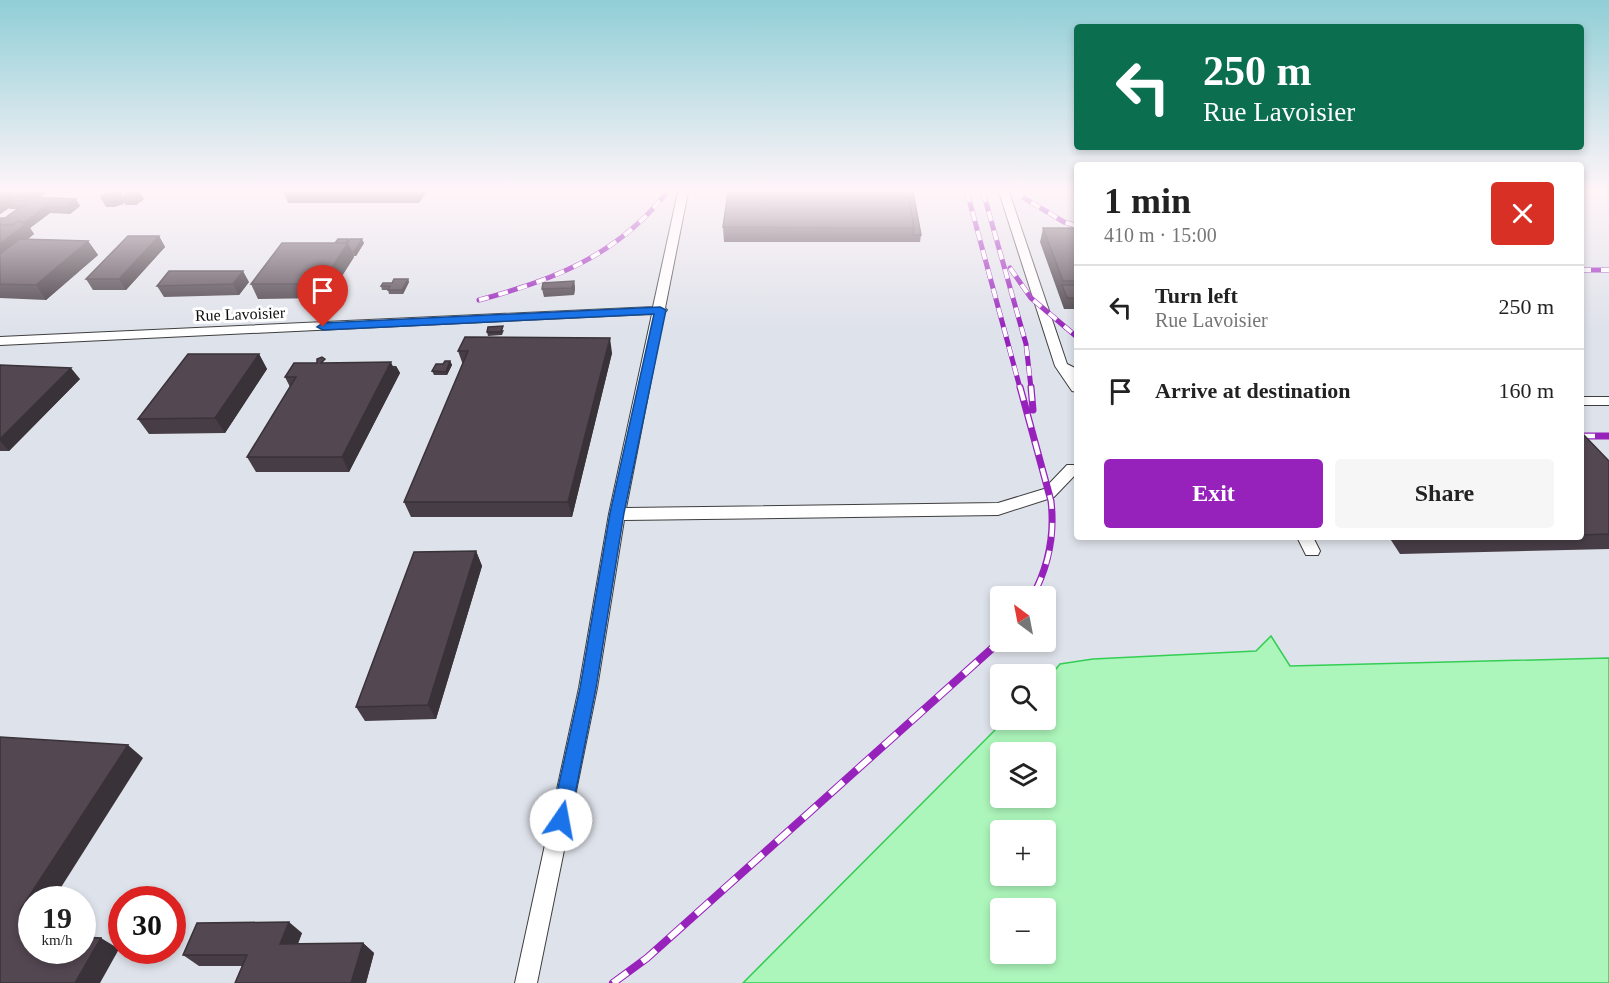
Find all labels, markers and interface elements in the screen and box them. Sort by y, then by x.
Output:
icon: left [1104,48,1182,126]
text: 250 m [1203,48,1312,94]
text: Rue Lavoisier [1203,97,1355,127]
text: 1 min [1104,181,1191,221]
button: close [1491,182,1554,245]
text: 410 m · 15:00 [1104,224,1217,246]
pin [297,265,348,327]
icon: arrive [306,274,339,307]
text: Turn left [1155,283,1238,308]
icon: left [1104,291,1137,324]
text: 250 m [1498,294,1554,319]
street label: Rue Lavoisier [195,304,286,324]
text: Rue Lavoisier [1155,309,1268,331]
icon: arrive [1104,375,1137,408]
text: Arrive at destination [1155,378,1351,403]
text: 160 m [1498,378,1554,403]
button: Exit [1104,459,1323,528]
button: Share [1335,459,1554,528]
north arrow [990,586,1056,652]
map controls [990,586,1056,964]
button: search [990,664,1056,730]
button: layers [990,742,1056,808]
position arrow [529,788,593,852]
button: + [990,820,1056,886]
speed limit sign: 30 [108,886,186,964]
button: − [990,898,1056,964]
text: 19 [42,901,72,934]
text: km/h [42,932,72,948]

